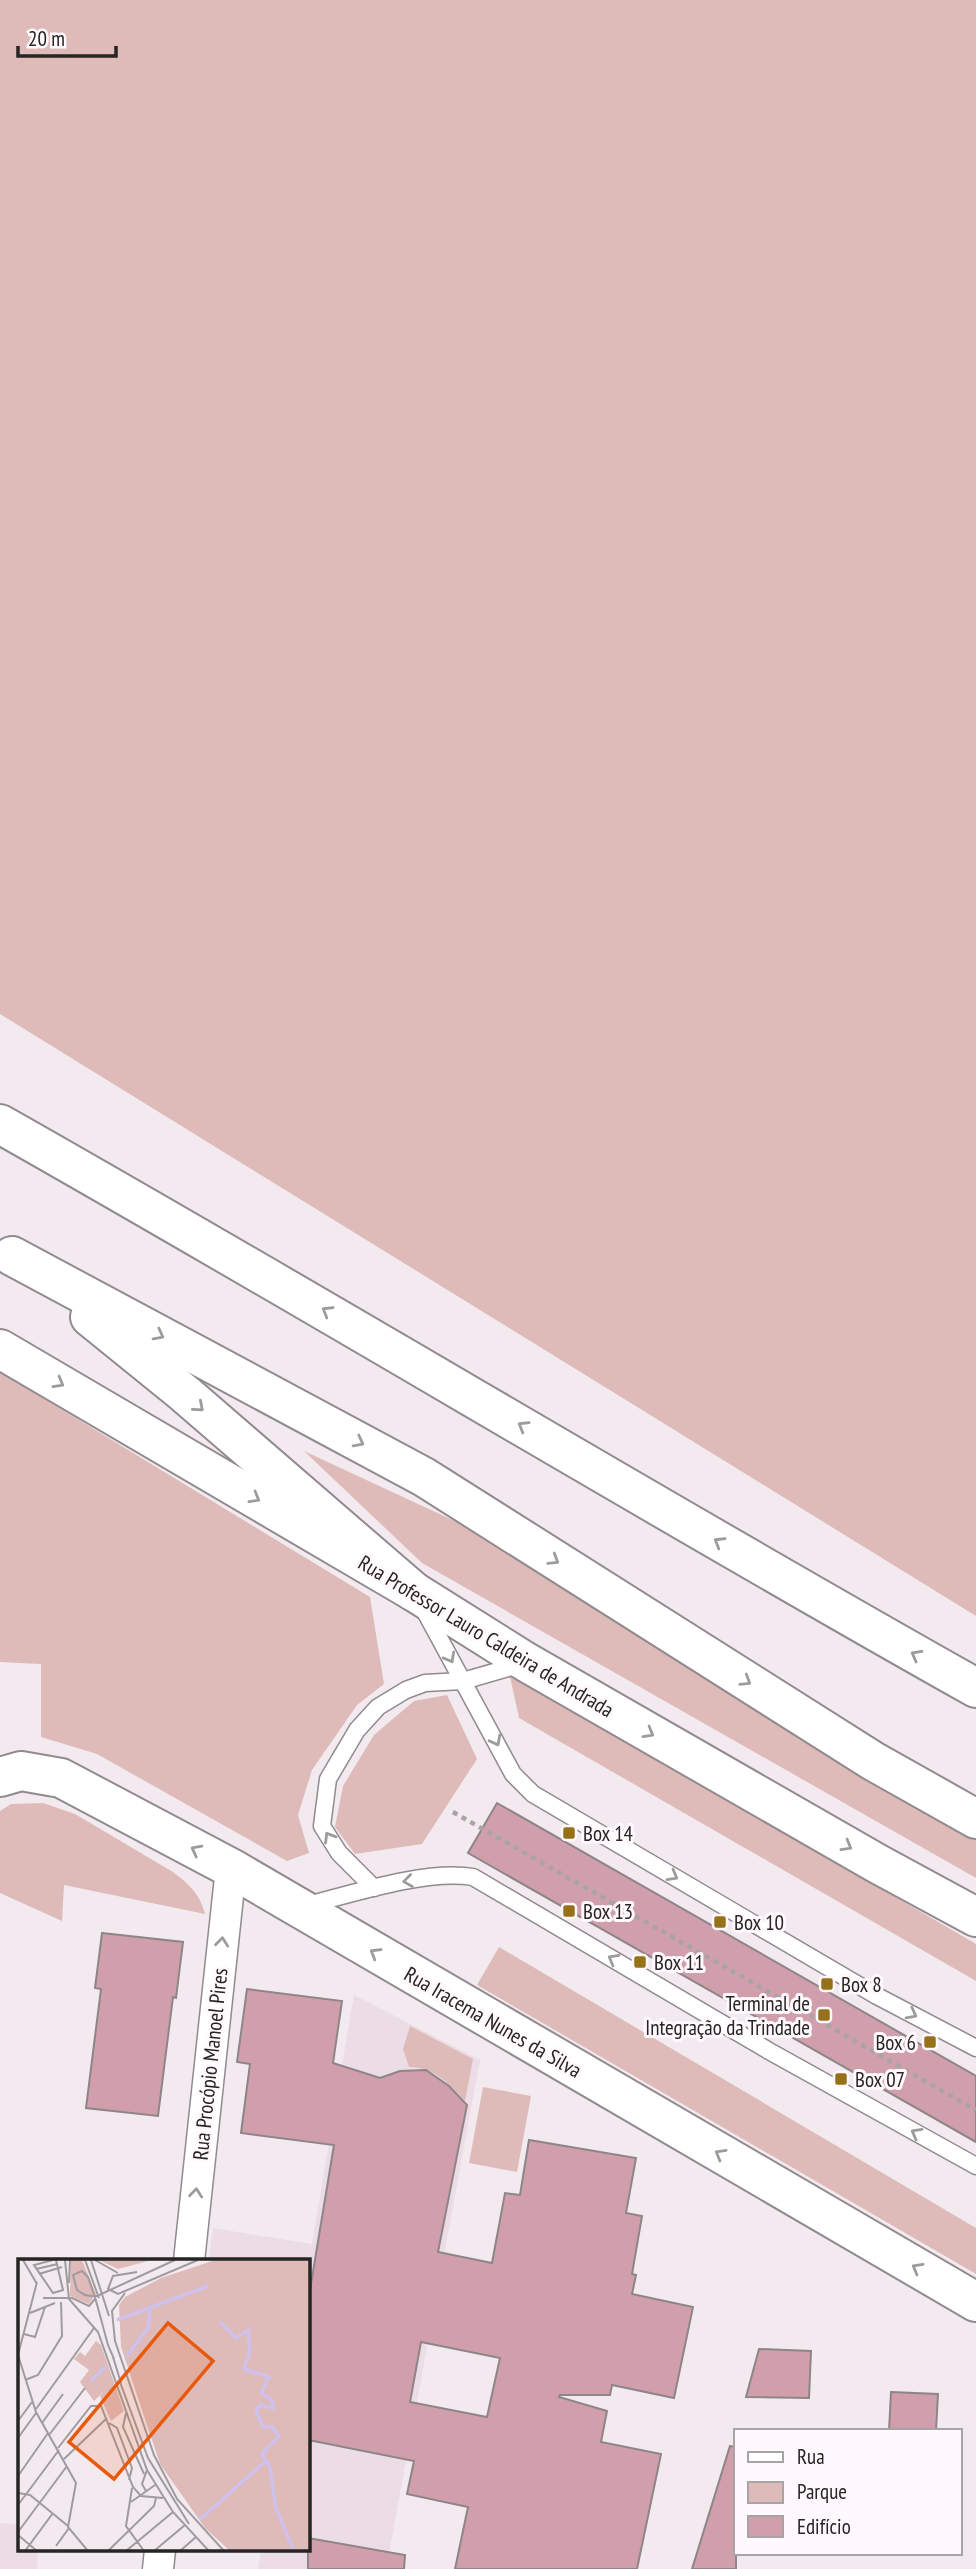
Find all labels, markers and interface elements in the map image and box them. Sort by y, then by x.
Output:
scale bar [18,14,116,58]
text: 20 m [28,25,65,52]
one-way arrow [322,1306,335,1319]
one-way arrow [152,1326,164,1340]
one-way arrow [51,1375,64,1388]
one-way arrow [191,1399,204,1411]
one-way arrow [518,1422,531,1435]
one-way arrow [352,1434,364,1448]
one-way arrow [248,1490,261,1503]
one-way arrow [713,1537,726,1550]
street label: Rua Professor Lauro Caldeira de Andrada [353,1549,619,1723]
one-way arrow [546,1551,559,1564]
one-way arrow [442,1650,455,1663]
one-way arrow [911,1650,924,1663]
one-way arrow [739,1673,752,1686]
one-way arrow [642,1725,655,1738]
one-way arrow [487,1734,501,1746]
place label: Box 14 [583,1820,634,1847]
marker: Box 14 [561,1825,577,1841]
one-way arrow [325,1831,338,1844]
one-way arrow [839,1838,852,1851]
one-way arrow [191,1845,204,1858]
one-way arrow [665,1868,678,1881]
one-way arrow [402,1874,414,1889]
place label: Box 13 [583,1898,633,1925]
marker: Box 13 [561,1903,577,1919]
place label: Box 10 [734,1909,784,1936]
marker: Box 10 [712,1914,728,1930]
one-way arrow [215,1937,230,1948]
one-way arrow [370,1948,383,1961]
place label: Box 11 [654,1949,704,1976]
one-way arrow [607,1954,620,1967]
marker: Box 11 [632,1954,648,1970]
street label: Rua Iracema Nunes da Silva [400,1960,586,2084]
street label: Rua Procópio Manoel Pires [186,1967,234,2161]
place label: Box 8 [841,1971,882,1998]
marker: Box 8 [819,1976,835,1992]
place label: Terminal de Integração da Trindade [645,1990,810,2041]
one-way arrow [905,2006,917,2019]
marker: Terminal de Integração da Trindade [816,2007,832,2023]
place label: Box 6 [875,2029,916,2056]
marker: Box 6 [922,2034,938,2050]
place label: Box 07 [855,2066,905,2093]
marker: Box 07 [833,2071,849,2087]
one-way arrow [911,2128,924,2141]
one-way arrow [715,2149,728,2162]
one-way arrow [189,2187,204,2199]
inset map [18,2259,310,2552]
one-way arrow [912,2263,924,2276]
legend [734,2429,962,2555]
text: Rua [797,2443,825,2470]
text: Parque [797,2478,847,2505]
text: Edifício [797,2513,851,2540]

